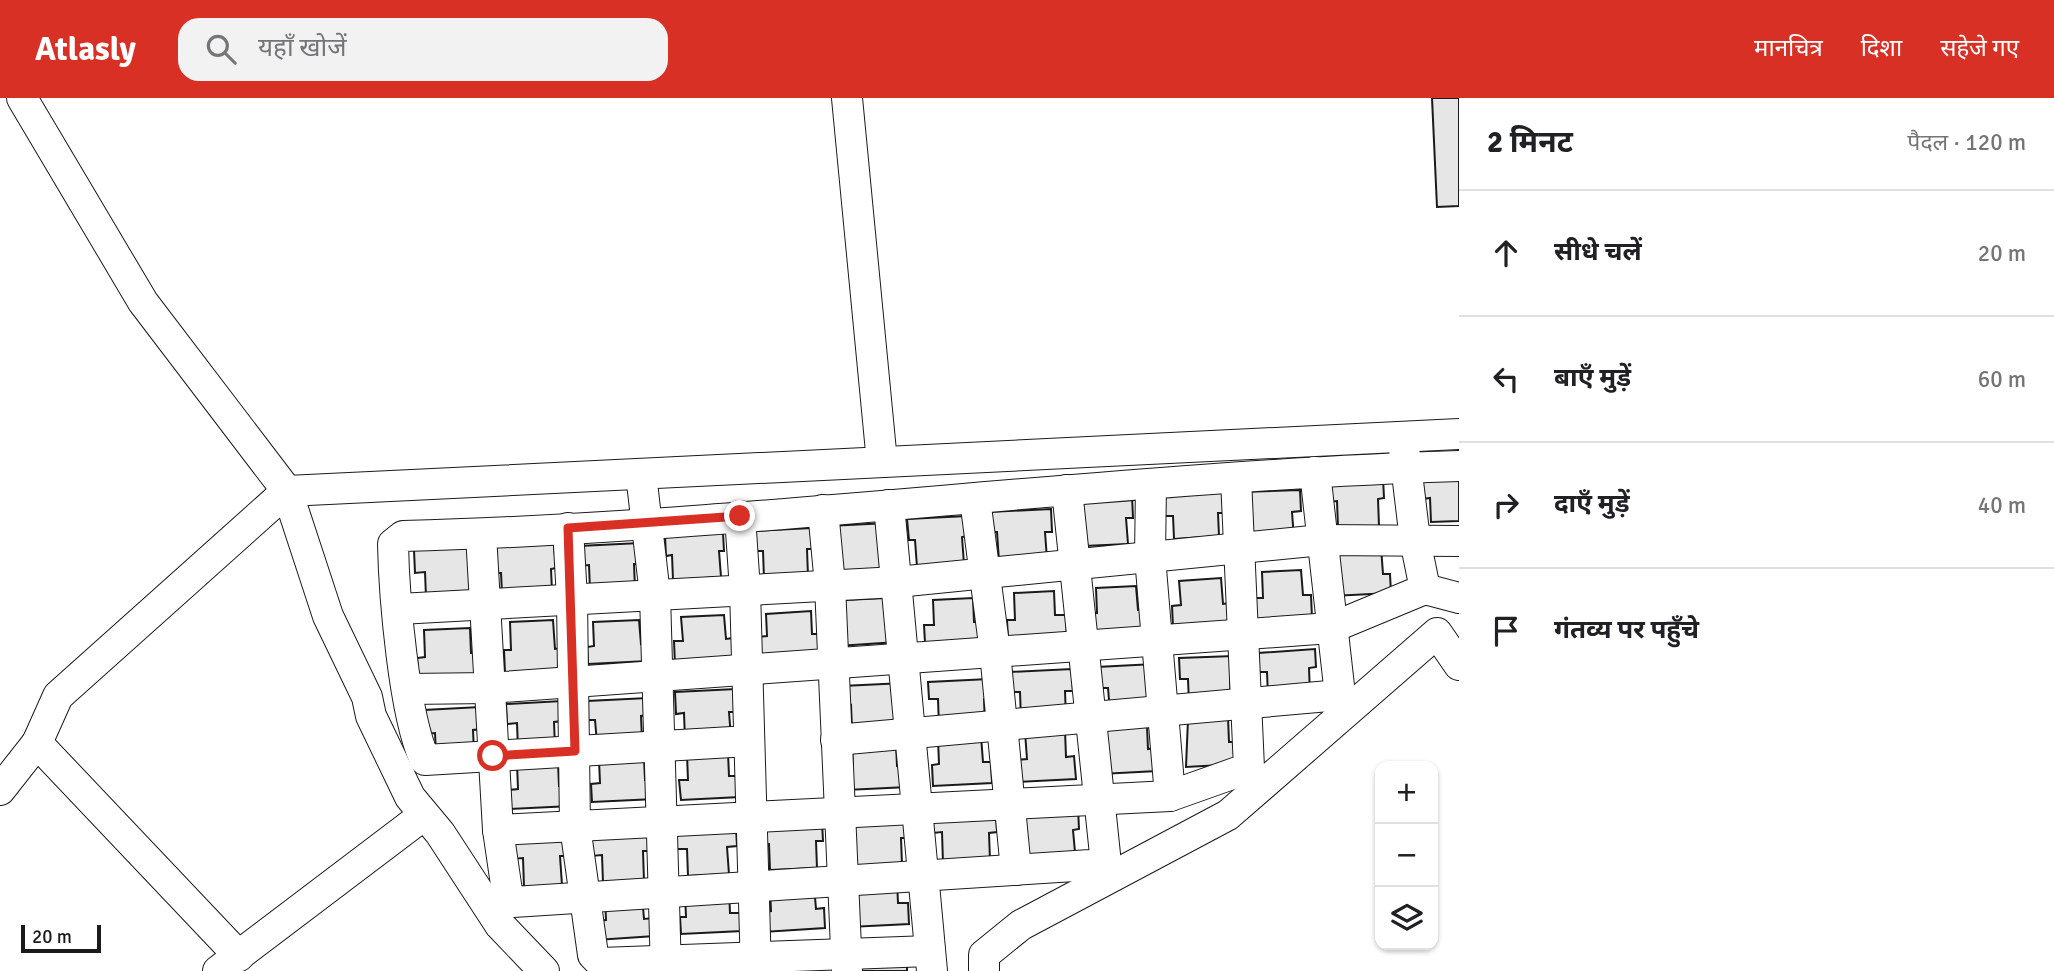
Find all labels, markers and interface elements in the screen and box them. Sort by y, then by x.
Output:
search box [178,18,668,81]
text: Atlasly [35,29,136,70]
icon: search [202,30,240,68]
text: यहाँ खोजें [258,32,347,64]
text: मानचित्र [1754,33,1823,63]
text: दिशा [1861,33,1902,63]
text: सहेजे गए [1940,33,2019,63]
text: 2 मिनट [1487,124,1573,161]
text: पैदल · 120 m [1907,128,2026,157]
icon: ahead [1487,234,1525,272]
text: सीधे चलें [1554,236,1642,268]
text: 20 m [1978,239,2026,268]
icon: left [1487,360,1525,398]
text: बाएँ मुड़ें [1554,362,1631,394]
text: 60 m [1978,365,2026,394]
icon: right [1487,486,1525,524]
text: दाएँ मुड़ें [1554,488,1630,520]
text: 40 m [1978,491,2026,520]
route end [724,500,755,531]
icon: arrive [1487,612,1525,650]
text: गंतव्य पर पहुँचे [1554,614,1699,646]
route start [477,740,508,771]
map controls [1375,761,1438,950]
button: + [1375,761,1438,824]
button: − [1375,824,1438,887]
button: layers [1375,887,1438,950]
scale bar [21,922,102,954]
text: 20 m [32,925,72,949]

